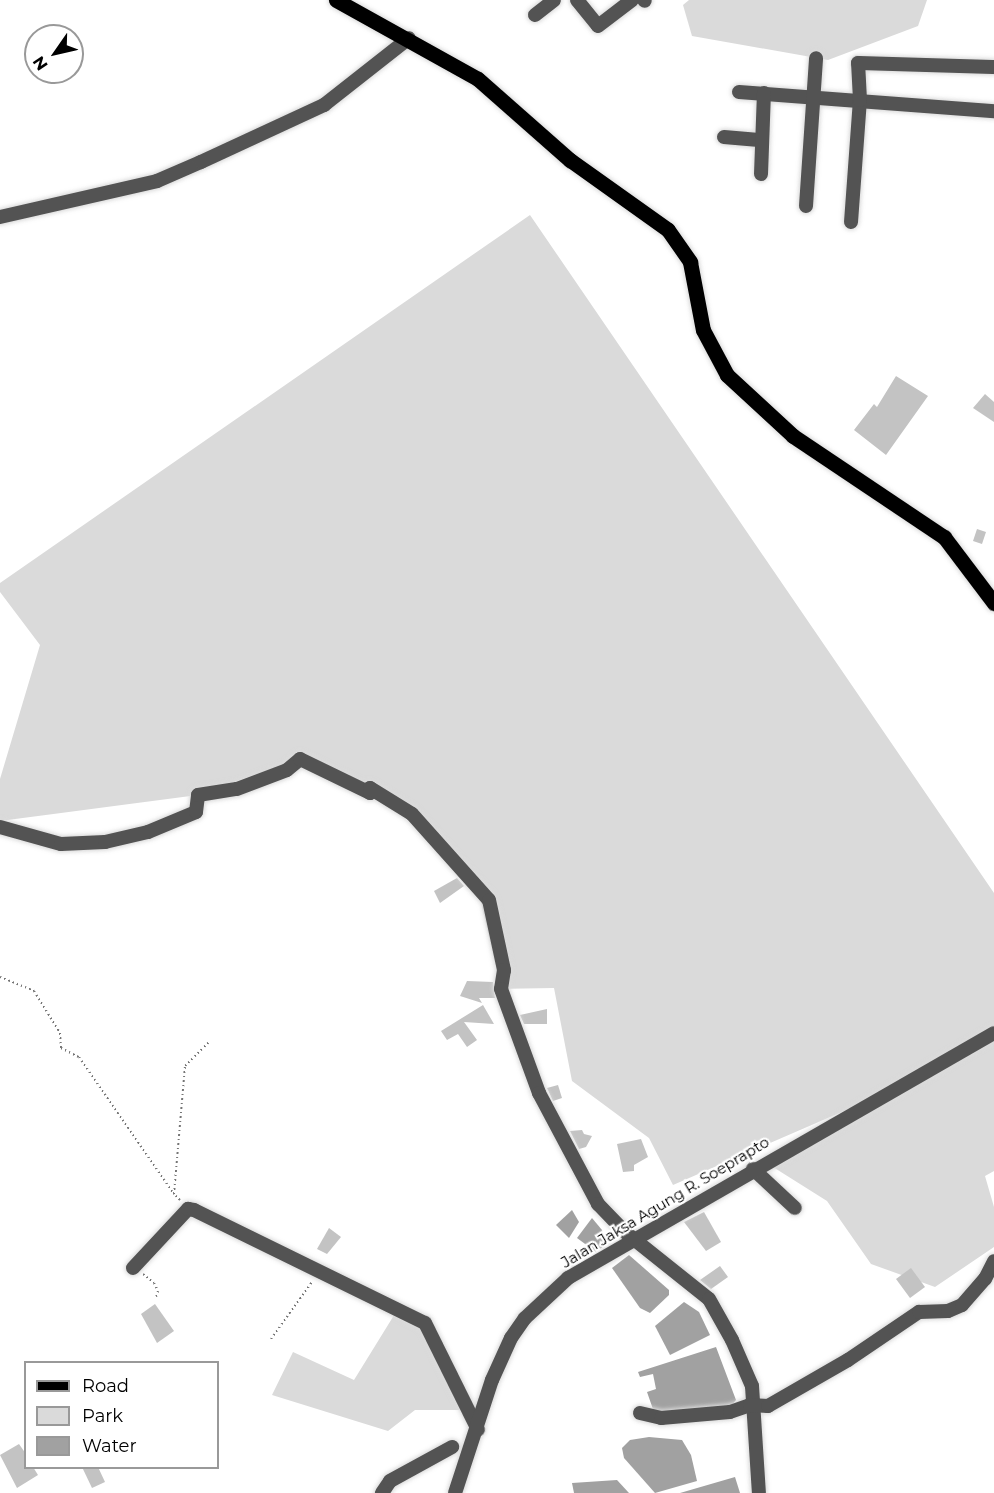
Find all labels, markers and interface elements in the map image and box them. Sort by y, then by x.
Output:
north arrow [24,24,84,84]
text: N [29,53,52,74]
street label: Jalan Jaksa Agung R. Soeprapto [558,1133,772,1271]
legend [24,1361,219,1469]
text: Road [82,1375,129,1397]
text: Park [82,1405,123,1427]
text: Water [82,1435,137,1457]

